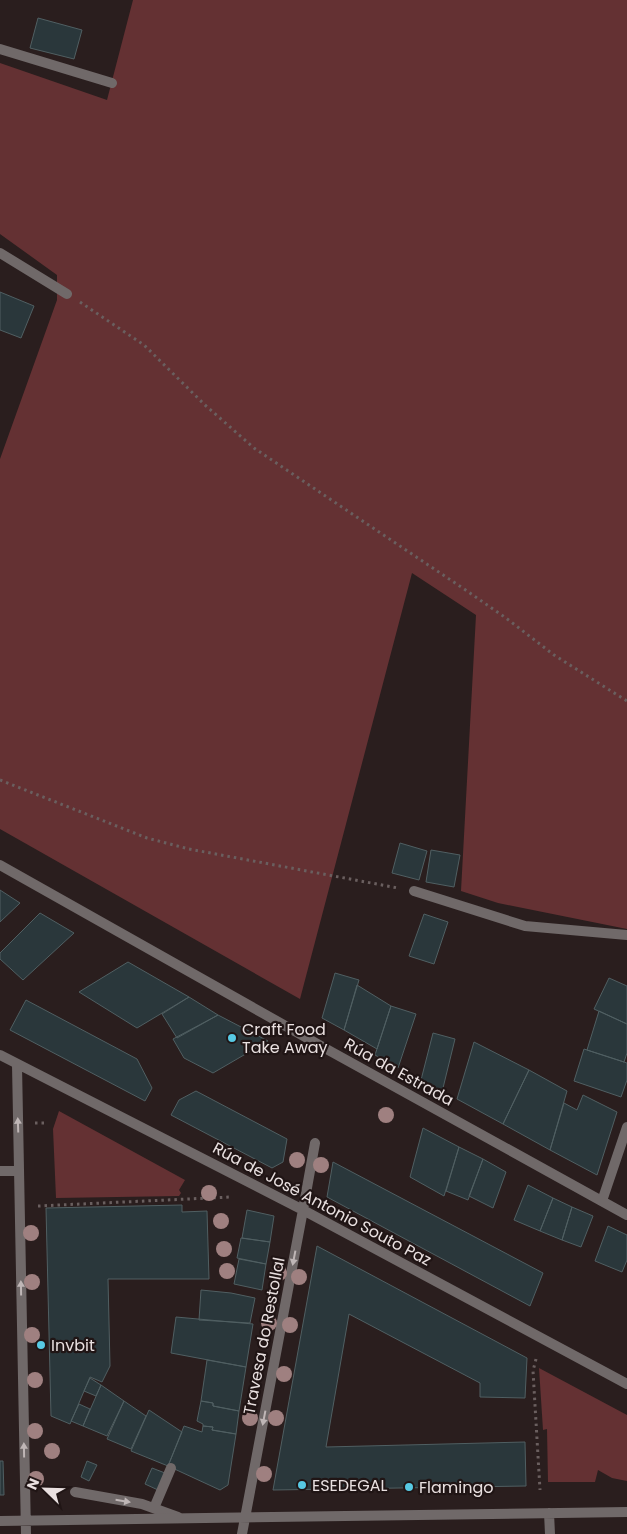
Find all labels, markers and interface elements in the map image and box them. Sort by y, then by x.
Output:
place label: Craft Food Take Away [242,1018,328,1059]
marker: Craft Food Take Away [226,1032,238,1044]
street label: Rúa da Estrada [340,1032,458,1112]
one-way arrow [14,1117,22,1133]
street label: Rúa de José Antonio Souto Paz [209,1136,435,1272]
one-way arrow [290,1251,298,1267]
street label: Travesa do Restollal [237,1255,291,1417]
one-way arrow [17,1280,25,1296]
place label: Invbit [51,1334,95,1357]
marker: Invbit [35,1339,47,1351]
one-way arrow [260,1410,268,1426]
one-way arrow [20,1442,28,1458]
north arrow [20,1464,70,1514]
place label: ESEDEGAL [312,1474,388,1497]
text: N [22,1475,44,1493]
place label: Flamingo [419,1476,494,1499]
marker: ESEDEGAL [296,1479,308,1491]
marker: Flamingo [403,1481,415,1493]
one-way arrow [115,1497,131,1505]

